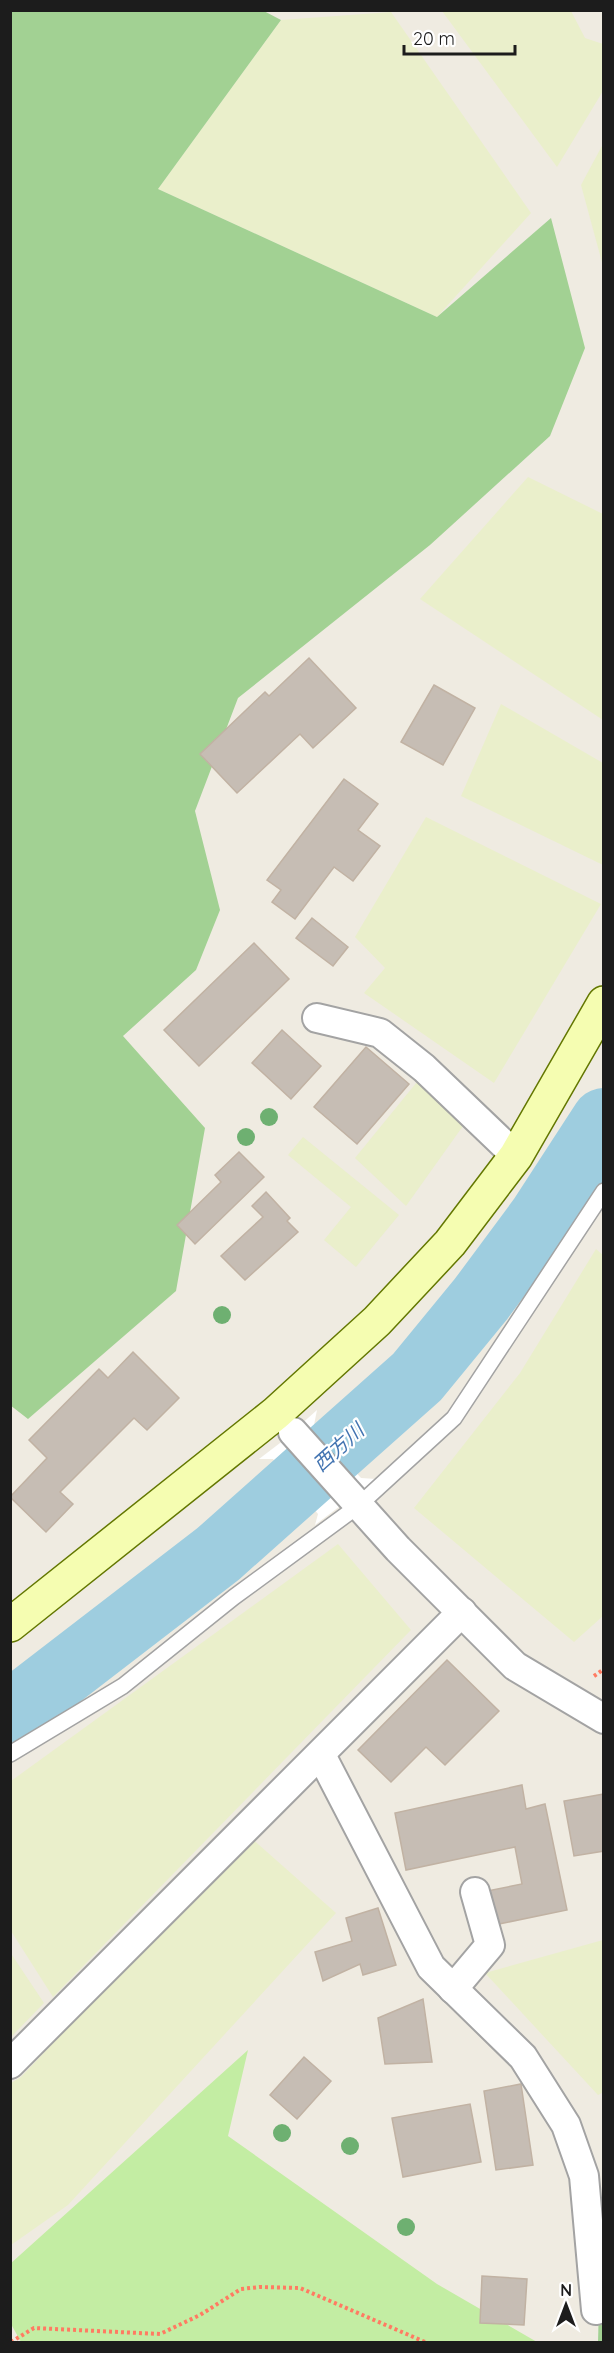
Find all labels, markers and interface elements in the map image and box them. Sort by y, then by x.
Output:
scale bar [404,18,515,56]
text: 20 m [413,27,455,50]
water label: 西方川 [307,1416,370,1476]
north arrow [536,2275,596,2335]
text: N [560,2280,572,2300]

